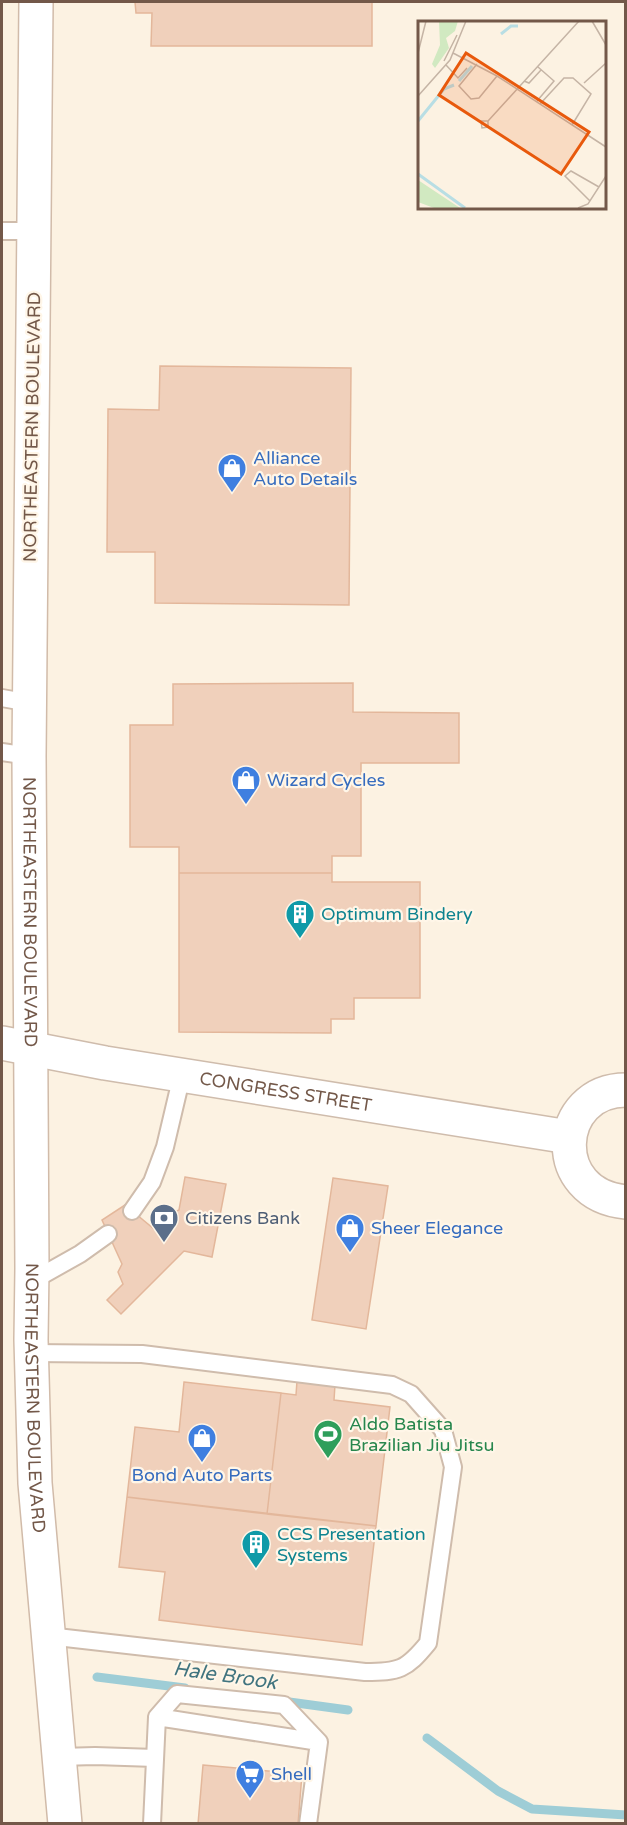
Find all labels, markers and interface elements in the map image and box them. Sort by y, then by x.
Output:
inset map [418,21,606,208]
street label: NORTHEASTERN BOULEVARD [19,292,45,562]
place label: Alliance Auto Details [253,447,357,490]
shop icon: Alliance Auto Details [216,452,248,494]
shop icon: Wizard Cycles [230,764,262,806]
place label: Wizard Cycles [267,769,385,791]
street label: NORTHEASTERN BOULEVARD [18,777,42,1047]
building icon: Optimum Bindery [284,898,316,940]
place label: Optimum Bindery [321,903,473,925]
street label: CONGRESS STREET [198,1067,374,1116]
bank icon: Citizens Bank [148,1202,180,1244]
place label: Citizens Bank [185,1207,300,1229]
shop icon: Sheer Elegance [334,1212,366,1254]
place label: Sheer Elegance [371,1217,503,1239]
street label: NORTHEASTERN BOULEVARD [20,1263,50,1534]
place label: Aldo Batista Brazilian Jiu Jitsu [349,1413,494,1456]
sports icon: Aldo Batista Brazilian Jiu Jitsu [312,1418,344,1460]
shop icon: Bond Auto Parts [186,1422,218,1464]
place label: Bond Auto Parts [132,1464,273,1486]
place label: CCS Presentation Systems [277,1523,426,1566]
building icon: CCS Presentation Systems [240,1528,272,1570]
water label: Hale Brook [172,1657,280,1695]
supermarket icon: Shell [234,1758,266,1800]
place label: Shell [271,1763,312,1785]

